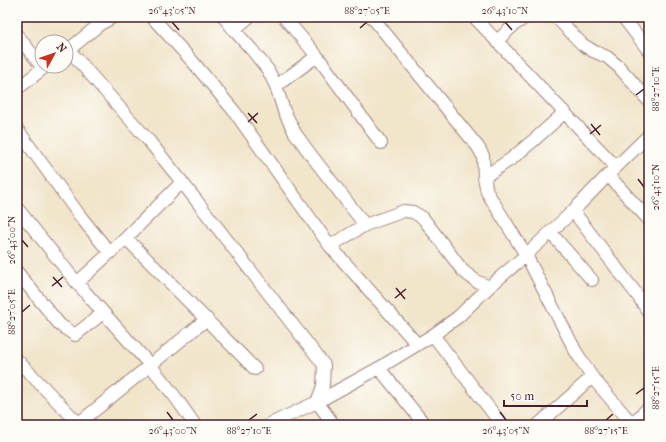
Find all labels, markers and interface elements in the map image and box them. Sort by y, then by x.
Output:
text: 26°43'05"N [148,5,196,17]
text: 88°27'05"E [344,5,390,17]
text: 26°43'10"N [482,5,529,17]
north arrow [34,34,74,74]
text: N [54,41,69,56]
text: 88°27'10"E [650,67,662,111]
text: 26°43'10"N [650,163,662,210]
text: 26°43'00"N [6,215,18,264]
text: 88°27'05"E [6,289,18,335]
text: 88°27'15"E [650,366,662,410]
scale bar [504,382,587,408]
text: 50 m [510,389,534,403]
text: 26°43'00"N [149,425,198,437]
text: 88°27'10"E [227,425,271,437]
text: 26°43'05"N [482,425,530,437]
text: 88°27'15"E [584,425,628,437]

